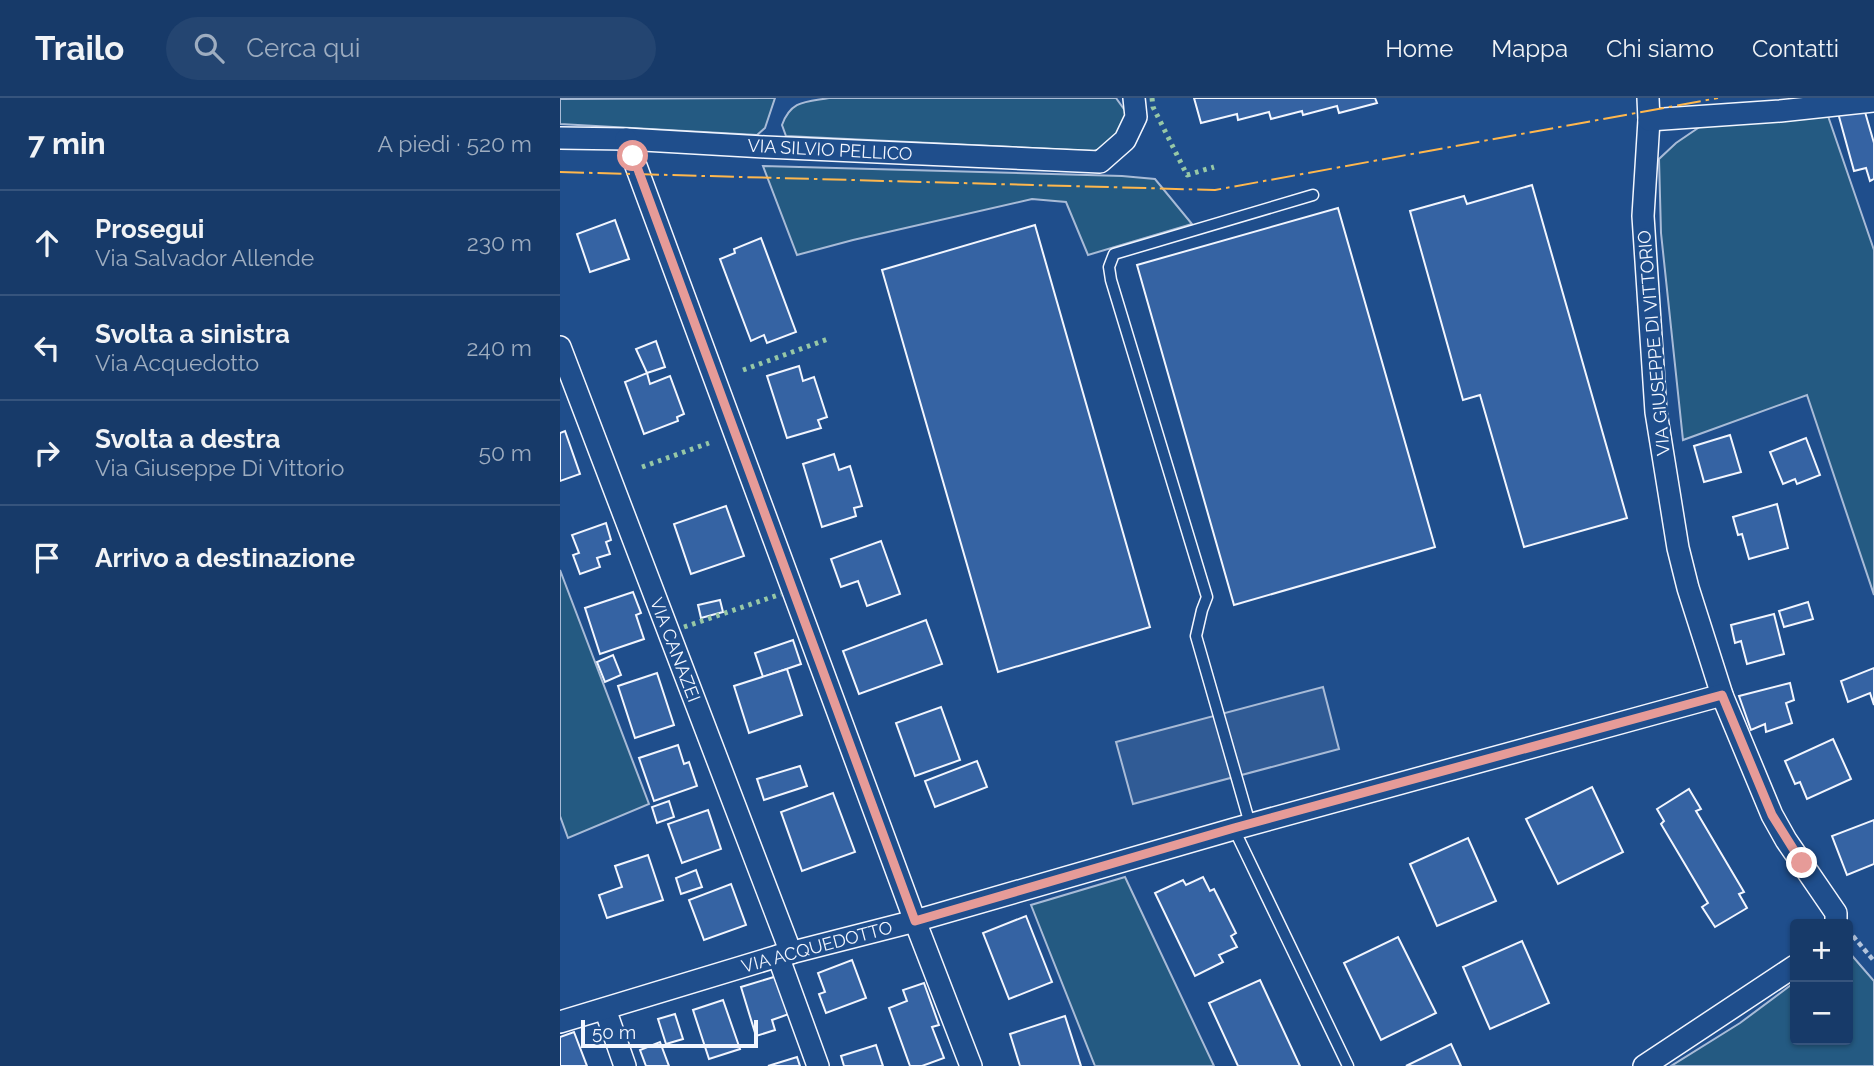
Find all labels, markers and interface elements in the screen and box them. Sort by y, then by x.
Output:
search box [166,17,656,80]
text: Trailo [35,29,124,68]
icon: search [190,29,228,67]
text: Cerca qui [246,33,360,63]
text: Home [1385,34,1453,63]
text: Mappa [1491,34,1568,63]
text: Chi siamo [1606,34,1714,63]
text: Contatti [1752,34,1839,63]
text: 7 min [28,126,106,161]
text: A piedi · 520 m [378,130,532,157]
street label: VIA SILVIO PELLICO [747,135,913,164]
route start [617,140,648,171]
text: Prosegui [95,214,204,244]
icon: ahead [28,224,66,262]
text: 230 m [467,229,532,256]
street label: VIA GIUSEPPE DI VITTORIO [1633,229,1674,457]
text: Via Salvador Allende [95,244,314,271]
text: Svolta a sinistra [95,319,290,349]
icon: left [28,329,66,367]
text: 240 m [466,334,532,361]
text: Via Acquedotto [95,349,259,376]
text: Svolta a destra [95,424,281,454]
icon: right [28,434,66,472]
text: 50 m [478,439,532,466]
text: Via Giuseppe Di Vittorio [95,454,344,481]
icon: arrive [28,539,66,577]
text: Arrivo a destinazione [95,543,355,573]
street label: VIA CANAZEI [646,595,705,705]
route end [1786,847,1817,878]
street label: VIA ACQUEDOTTO [739,916,895,977]
map controls [1790,919,1853,1045]
button: + [1790,919,1853,982]
button: − [1790,982,1853,1045]
scale bar [581,1017,758,1049]
text: 50 m [592,1021,636,1043]

